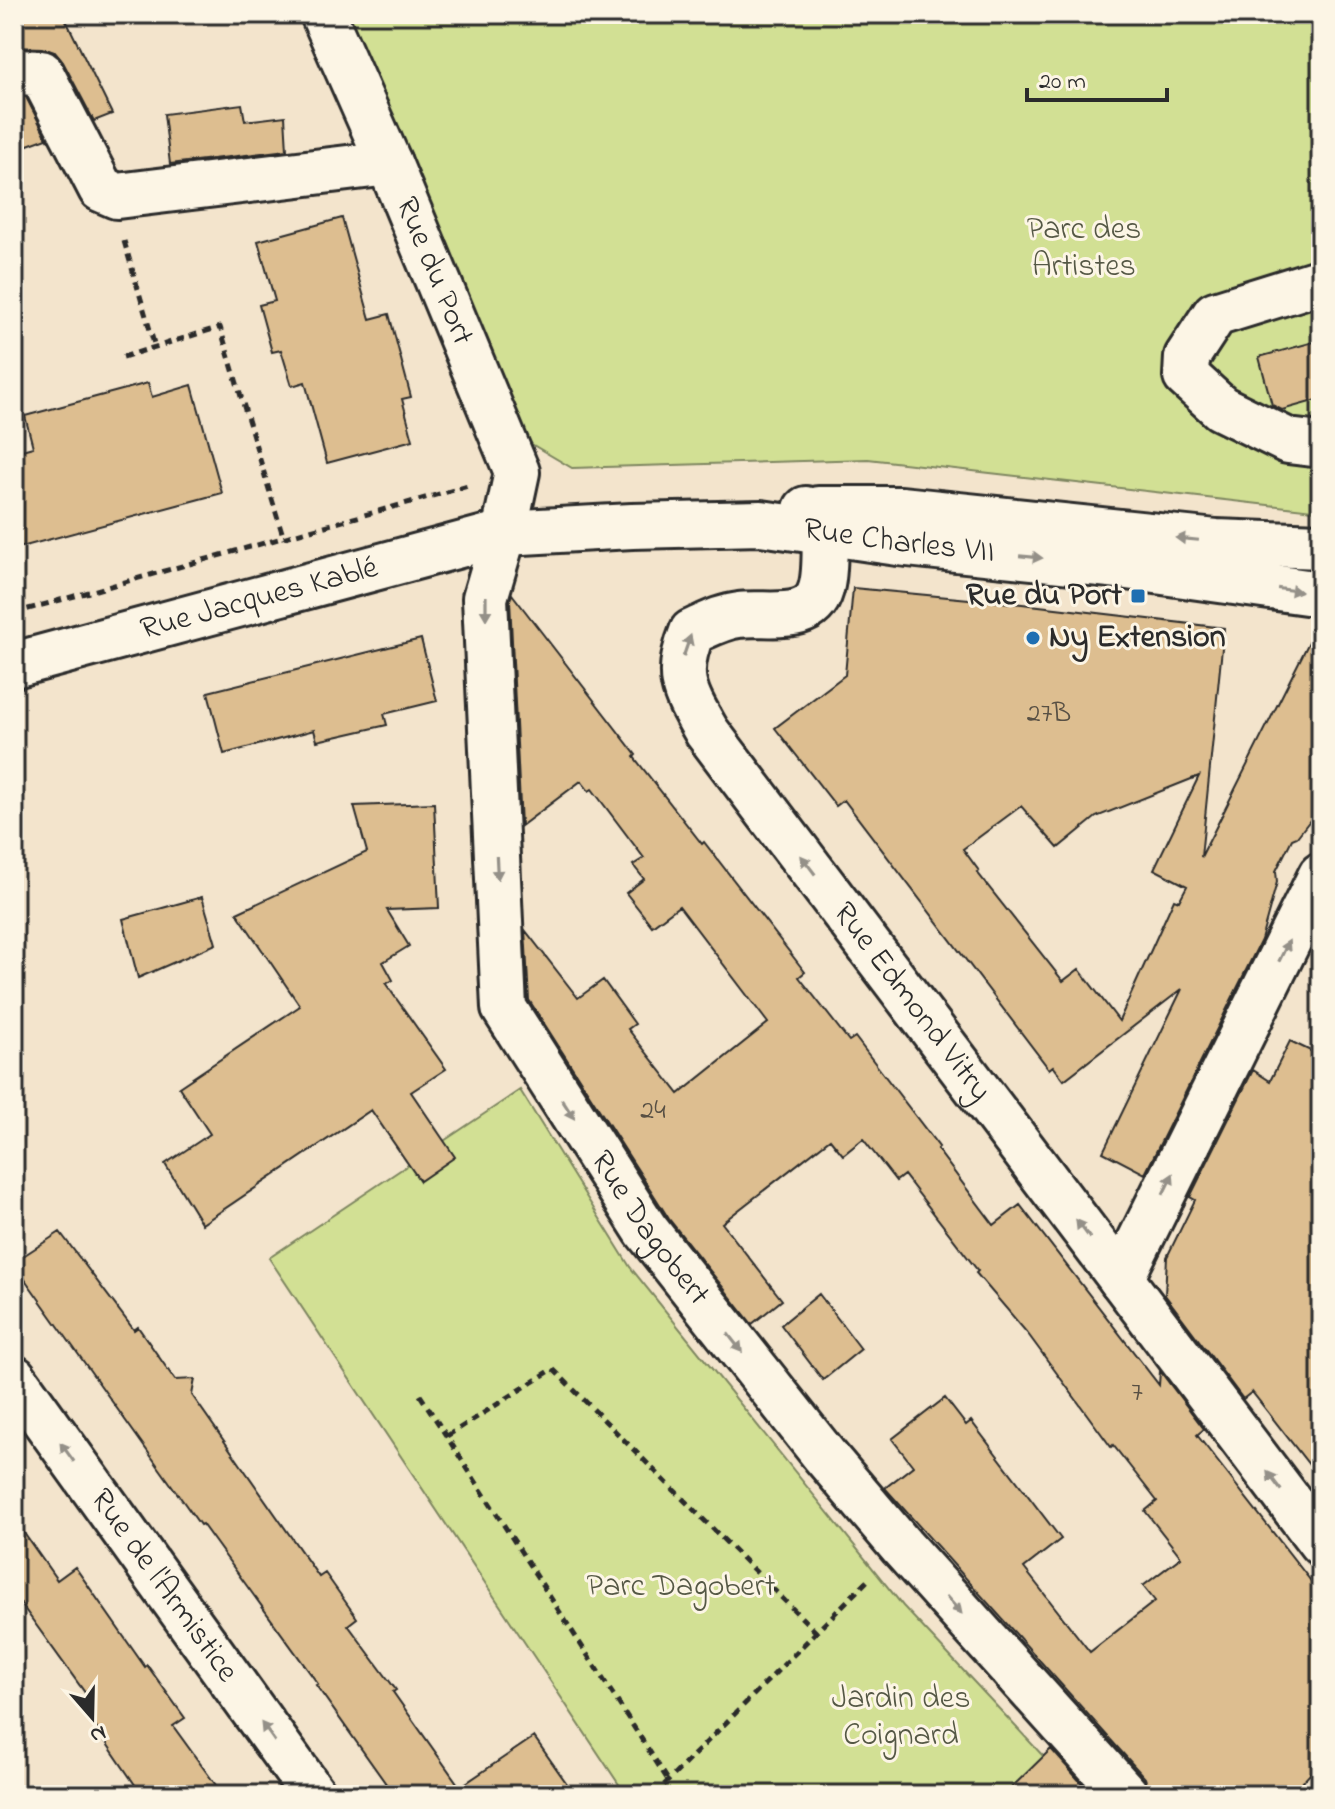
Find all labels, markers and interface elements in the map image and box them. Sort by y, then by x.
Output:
scale bar [1027,52,1167,102]
text: 20 m [1039,65,1086,100]
street label: Rue du Port [382,190,486,353]
park label: Parc des Artistes [1027,207,1141,291]
street label: Rue Charles VII [800,506,997,576]
one-way arrow [1174,533,1199,546]
street label: Rue Jacques Kablé [135,544,384,653]
one-way arrow [1019,550,1044,563]
place label: Rue du Port [966,573,1122,620]
one-way arrow [1277,584,1302,597]
marker: Rue du Port [1129,587,1147,605]
one-way arrow [480,596,492,621]
place label: Ny Extension [1049,615,1226,663]
marker: Ny Extension [1024,629,1042,647]
one-way arrow [682,634,694,658]
house number: 27B [1027,694,1071,735]
one-way arrow [800,854,816,876]
one-way arrow [491,856,504,881]
street label: Rue Edmond Vitry [820,892,1003,1112]
one-way arrow [1277,939,1290,962]
house number: 24 [640,1091,666,1132]
one-way arrow [561,1098,576,1119]
street label: Rue Dagobert [578,1141,721,1316]
one-way arrow [1161,1172,1175,1195]
one-way arrow [1076,1218,1092,1239]
one-way arrow [727,1333,743,1353]
house number: 7 [1131,1373,1143,1414]
one-way arrow [60,1442,75,1463]
one-way arrow [1267,1470,1282,1491]
street label: Rue de l'Armistice [78,1479,250,1693]
park label: Parc Dagobert [587,1564,776,1611]
one-way arrow [945,1595,963,1614]
park label: Jardin des Coignard [832,1676,970,1760]
north arrow [52,1677,132,1757]
text: N [85,1715,110,1751]
one-way arrow [261,1721,276,1742]

